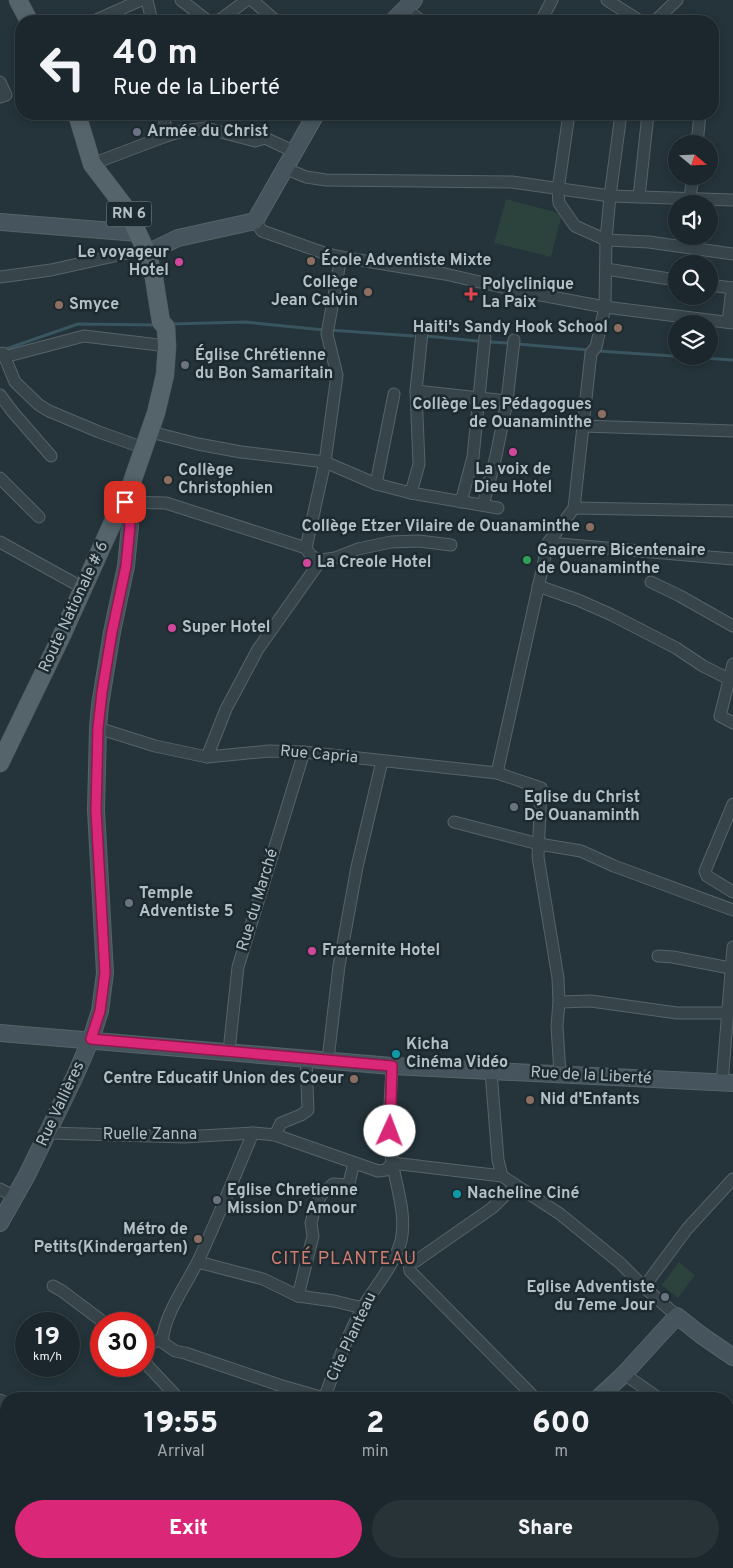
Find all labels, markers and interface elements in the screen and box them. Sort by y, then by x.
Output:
text: 40 m [113,32,198,76]
icon: left [30,35,95,100]
text: Rue de la Liberté [113,75,280,102]
place label: Armée du Christ [147,122,268,142]
marker: Armée du Christ [131,126,143,138]
north arrow [668,135,718,185]
map controls [668,135,718,365]
button: sound [668,195,718,245]
road number: RN 6 [106,202,152,226]
place label: Le voyageur Hotel [78,243,169,281]
place label: École Adventiste Mixte [321,249,492,271]
marker: École Adventiste Mixte [305,255,317,267]
button: search [668,255,718,305]
marker: Le voyageur Hotel [173,256,185,268]
place label: Collège Jean Calvin [271,273,358,311]
place label: Polyclinique La Paix [482,275,574,313]
marker: Collège Jean Calvin [362,286,374,298]
marker: Polyclinique La Paix [464,287,478,301]
place label: Smyce [69,295,119,315]
marker: Smyce [53,299,65,311]
button: layers [668,315,718,365]
place label: Haiti's Sandy Hook School [413,318,608,338]
marker: Haiti's Sandy Hook School [612,322,624,334]
place label: Église Chrétienne du Bon Samaritain [195,344,333,384]
marker: Église Chrétienne du Bon Samaritain [179,359,191,371]
place label: Collège Les Pédagogues de Ouanaminthe [412,395,592,433]
marker: Collège Les Pédagogues de Ouanaminthe [596,408,608,420]
marker: La voix de Dieu Hotel [507,446,519,458]
place label: La voix de Dieu Hotel [474,460,552,498]
place label: Collège Christophien [178,461,273,499]
marker: Collège Christophien [162,474,174,486]
pin [104,481,146,523]
icon: arrive [111,488,139,516]
place label: Collège Etzer Vilaire de Ouanaminthe [301,517,580,537]
marker: Collège Etzer Vilaire de Ouanaminthe [584,521,596,533]
street label: Route Nationale # 6 [35,538,113,676]
place label: Gaguerre Bicentenaire de Ouanaminthe [537,541,706,579]
place label: La Creole Hotel [317,553,432,573]
marker: Gaguerre Bicentenaire de Ouanaminthe [521,554,533,566]
marker: La Creole Hotel [301,557,313,569]
place label: Super Hotel [182,618,271,638]
marker: Super Hotel [166,622,178,634]
street label: Rue Capria [279,742,359,768]
place label: Eglise du Christ De Ouanaminth [524,788,640,826]
marker: Eglise du Christ De Ouanaminth [508,801,520,813]
street label: Rue du Marché [233,846,283,954]
place label: Temple Adventiste 5 [139,884,233,922]
marker: Temple Adventiste 5 [123,897,135,909]
place label: Fraternite Hotel [322,941,440,961]
marker: Fraternite Hotel [306,945,318,957]
place label: Kicha Cinéma Vidéo [406,1035,508,1073]
marker: Kicha Cinéma Vidéo [390,1048,402,1060]
street label: Rue Vallières [33,1058,89,1150]
street label: Rue de la Liberté [530,1063,652,1089]
place label: Centre Educatif Union des Coeur [103,1069,344,1089]
marker: Centre Educatif Union des Coeur [348,1073,360,1085]
place label: Nid d'Enfants [540,1090,640,1110]
marker: Nid d'Enfants [524,1094,536,1106]
position arrow [363,1104,415,1156]
street label: Ruelle Zanna [103,1125,197,1145]
place label: Eglise Chretienne Mission D' Amour [227,1181,358,1219]
place label: Nacheline Ciné [467,1184,580,1204]
marker: Nacheline Ciné [451,1188,463,1200]
marker: Eglise Chretienne Mission D' Amour [211,1194,223,1206]
place label: Métro de Petits(Kindergarten) [34,1220,188,1258]
marker: Métro de Petits(Kindergarten) [192,1233,204,1245]
district label: CITÉ PLANTEAU [271,1246,417,1271]
place label: Eglise Adventiste du 7eme Jour [526,1278,655,1316]
street label: Cite Planteau [323,1289,381,1385]
marker: Eglise Adventiste du 7eme Jour [659,1291,671,1303]
speed limit sign: 30 [90,1312,155,1377]
text: 19 [35,1322,60,1354]
text: km/h [33,1349,62,1365]
text: 19:55 [143,1406,218,1443]
text: 2 [366,1406,384,1443]
text: 600 [532,1406,590,1443]
text: Arrival [157,1442,205,1462]
text: min [362,1442,388,1462]
text: m [554,1442,568,1462]
button: Exit [15,1500,362,1558]
button: Share [372,1500,719,1558]

